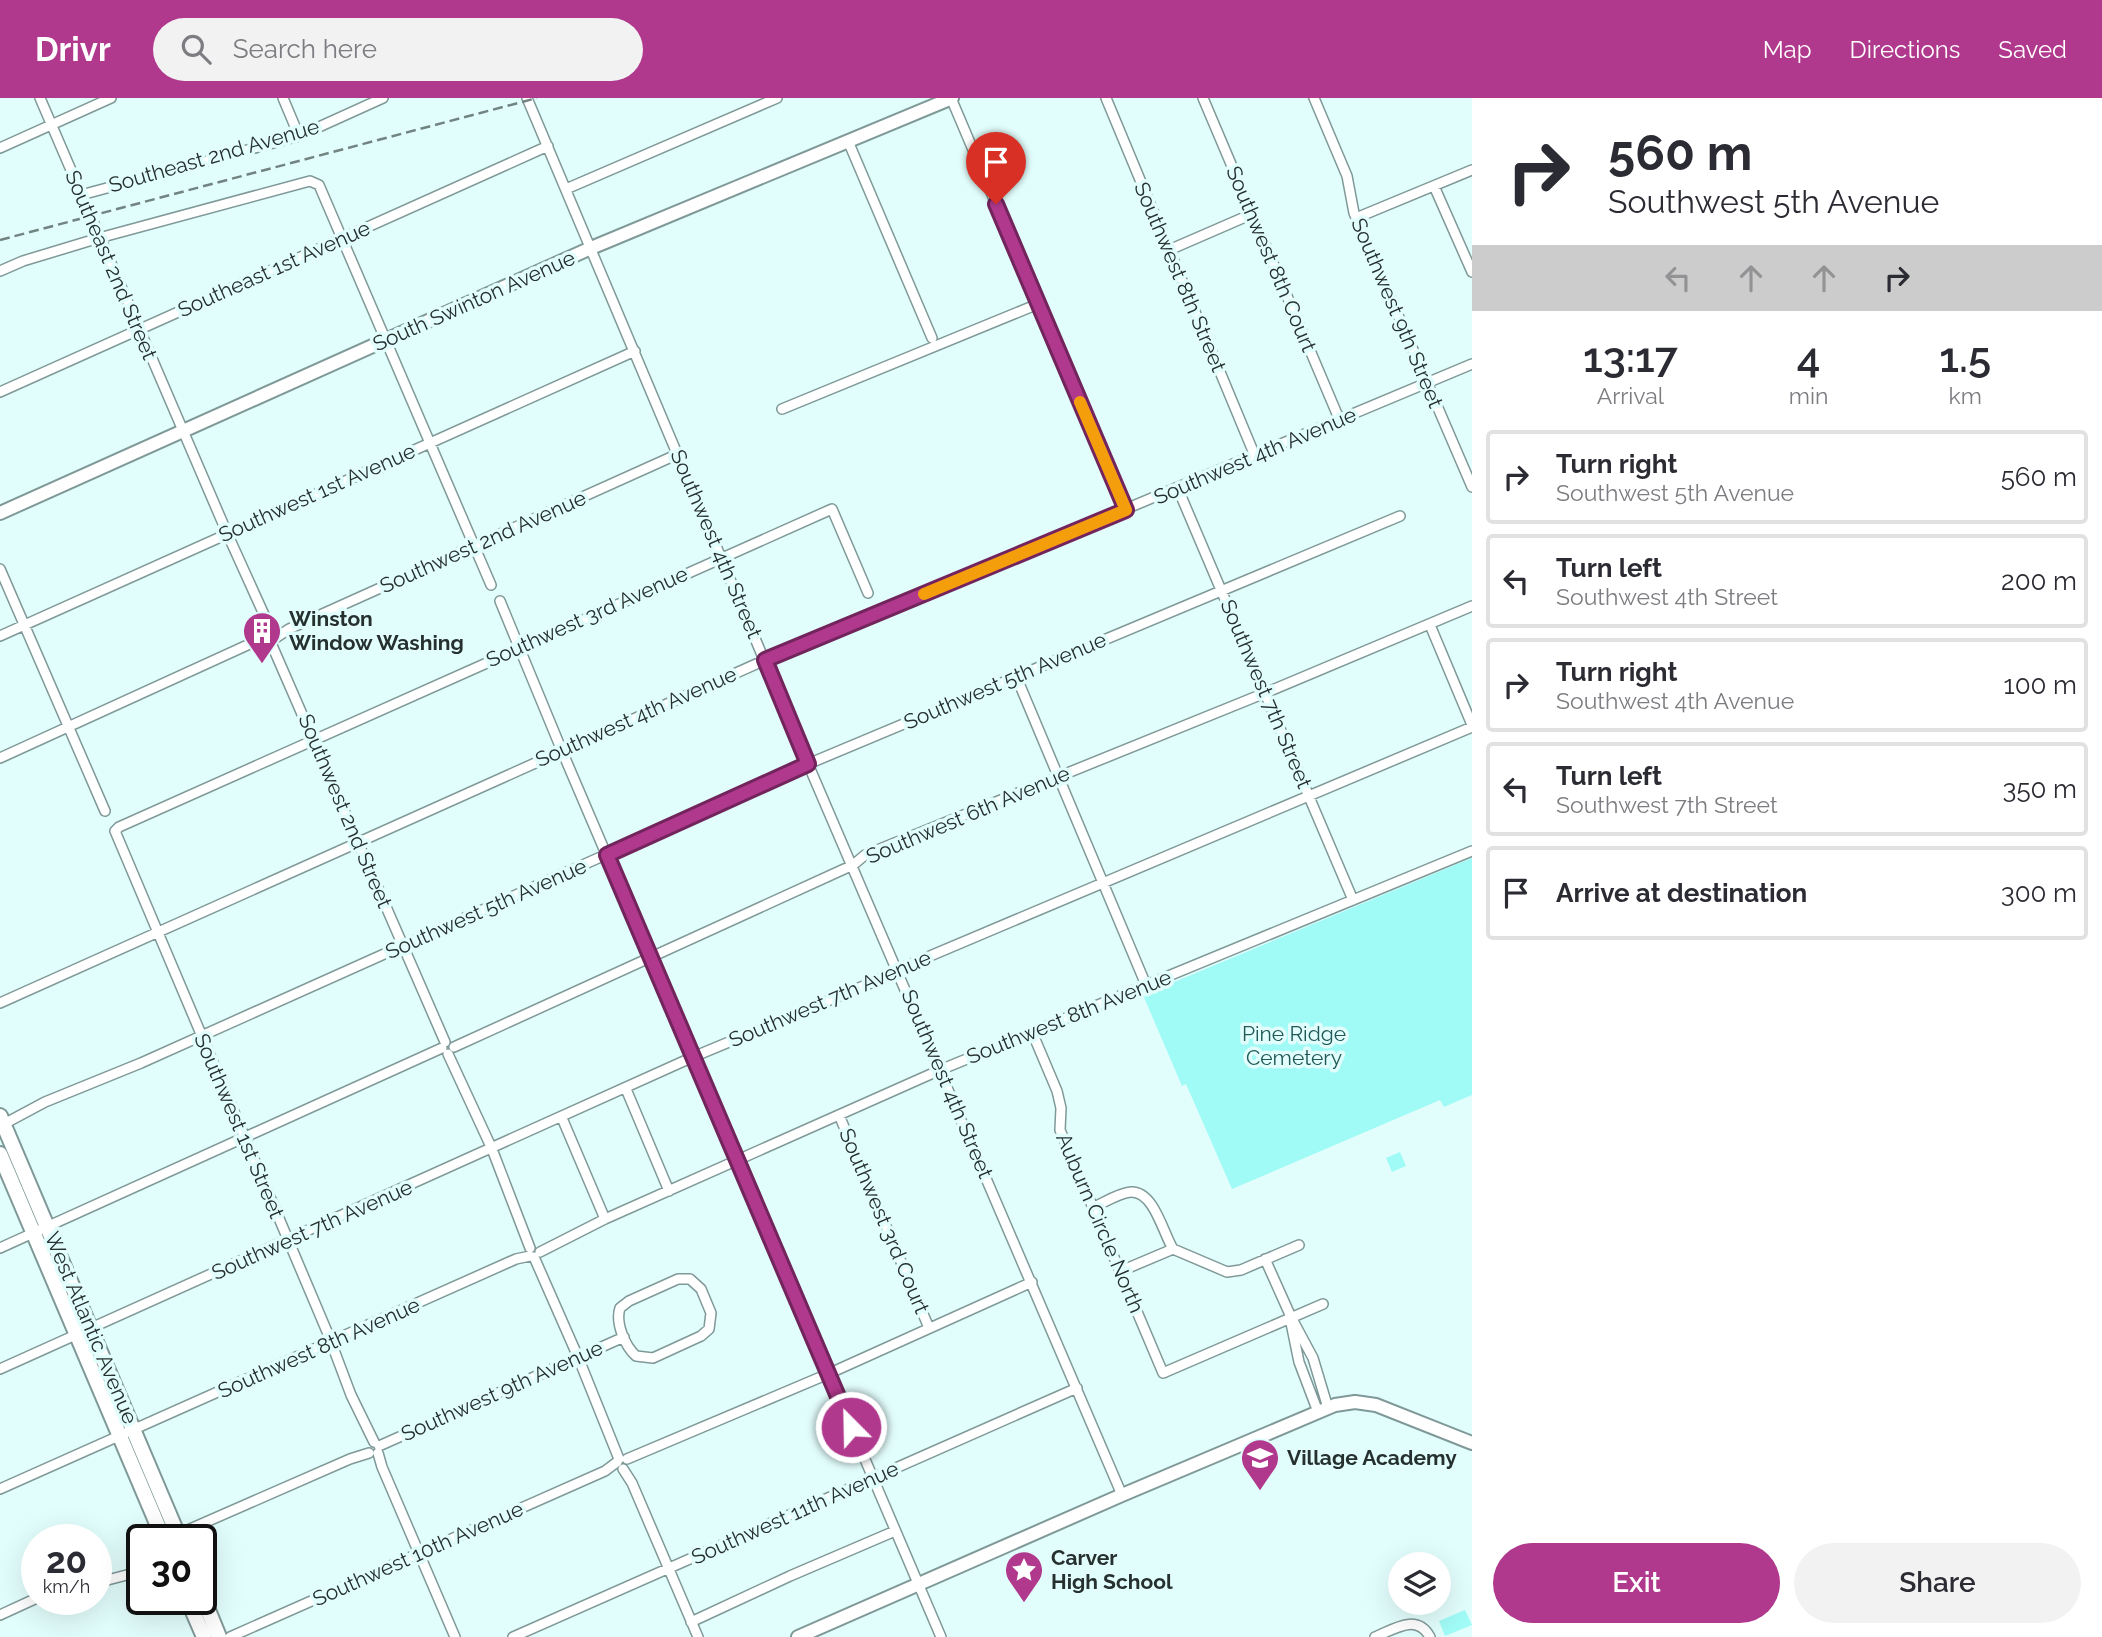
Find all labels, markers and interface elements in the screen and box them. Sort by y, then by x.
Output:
search box [153,18,643,81]
text: Drivr [35,30,111,69]
icon: search [177,30,215,68]
text: Search here [233,34,377,64]
text: Map [1763,35,1812,64]
text: Directions [1850,35,1960,64]
text: Saved [1998,35,2067,64]
street label: Southeast 2nd Avenue [106,113,322,198]
text: 560 m [1608,124,1752,181]
icon: right [1493,126,1584,217]
pin [966,132,1026,204]
icon: arrive [977,143,1015,181]
street label: Southwest 8th Court [1221,162,1322,355]
street label: Southeast 2nd Street [60,166,163,363]
street label: Southwest 8th Street [1129,178,1232,375]
text: Southwest 5th Avenue [1608,183,1939,220]
street label: Southwest 9th Street [1346,214,1449,411]
street label: Southeast 1st Avenue [174,215,374,322]
street label: South Swinton Avenue [369,245,579,356]
icon: left [1659,259,1697,297]
icon: ahead [1732,259,1770,297]
icon: ahead [1805,259,1843,297]
icon: right [1878,259,1916,297]
text: 13:17 [1583,333,1678,382]
text: 4 [1797,333,1820,382]
text: 1.5 [1939,333,1991,382]
text: Arrival [1597,382,1664,409]
text: min [1789,382,1828,409]
text: km [1948,382,1982,409]
street label: Southwest 4th Avenue [1150,402,1360,510]
street label: Southwest 1st Avenue [214,438,419,547]
street label: Southwest 4th Street [665,446,768,642]
text: Turn right [1556,449,1677,479]
icon: right [1497,458,1535,496]
text: 560 m [2001,462,2077,492]
text: Southwest 5th Avenue [1556,479,1794,506]
street label: Southwest 2nd Avenue [376,485,590,598]
text: Turn left [1556,553,1662,583]
street label: Southwest 3rd Avenue [482,561,691,672]
icon: left [1497,562,1535,600]
text: 200 m [2001,566,2077,596]
text: Southwest 4th Street [1556,583,1778,610]
street label: Southwest 7th Street [1215,596,1318,792]
place label: Winston Window Washing [289,606,464,655]
building icon: Winston Window Washing [241,610,283,665]
street label: Southwest 5th Avenue [900,627,1110,735]
text: Turn right [1556,657,1677,687]
street label: Southwest 4th Avenue [531,661,740,772]
icon: right [1497,666,1535,704]
text: 100 m [2004,670,2077,700]
text: Southwest 4th Avenue [1556,687,1794,714]
street label: Southwest 2nd Street [293,710,398,911]
street label: Southwest 6th Avenue [862,760,1073,869]
text: Turn left [1556,761,1662,791]
icon: left [1497,770,1535,808]
text: 350 m [2003,774,2077,804]
text: Southwest 7th Street [1556,791,1778,818]
street label: Southwest 5th Avenue [381,853,590,964]
icon: arrive [1497,874,1535,912]
text: Arrive at destination [1556,878,1807,908]
text: 300 m [2001,878,2077,908]
street label: Southwest 7th Avenue [725,945,935,1052]
street label: Southwest 8th Avenue [963,964,1175,1069]
street label: Southwest 4th Street [896,986,999,1182]
park label: Pine Ridge Cemetery [1242,1021,1346,1070]
street label: Southwest 1st Street [189,1030,290,1222]
street label: Southwest 3rd Court [834,1124,935,1317]
street label: Auburn Circle North [1051,1129,1150,1316]
street label: Southwest 7th Avenue [207,1174,416,1285]
street label: West Atlantic Avenue [40,1228,143,1428]
street label: Southwest 8th Avenue [214,1292,424,1403]
street label: Southwest 9th Avenue [397,1335,607,1446]
position arrow [814,1390,888,1464]
school or university icon: Village Academy [1239,1437,1281,1492]
place label: Village Academy [1287,1445,1457,1470]
street label: Southwest 11th Avenue [687,1456,902,1570]
street label: Southwest 10th Avenue [309,1496,527,1611]
speed limit sign: 30 [126,1524,217,1615]
text: 20 [46,1540,87,1581]
button: Exit [1493,1543,1780,1623]
button: Share [1794,1543,2081,1623]
place label: Carver High School [1051,1545,1173,1594]
place icon: Carver High School [1003,1549,1045,1604]
map controls [1388,1552,1451,1615]
button: layers [1388,1552,1451,1615]
text: km/h [43,1576,90,1597]

